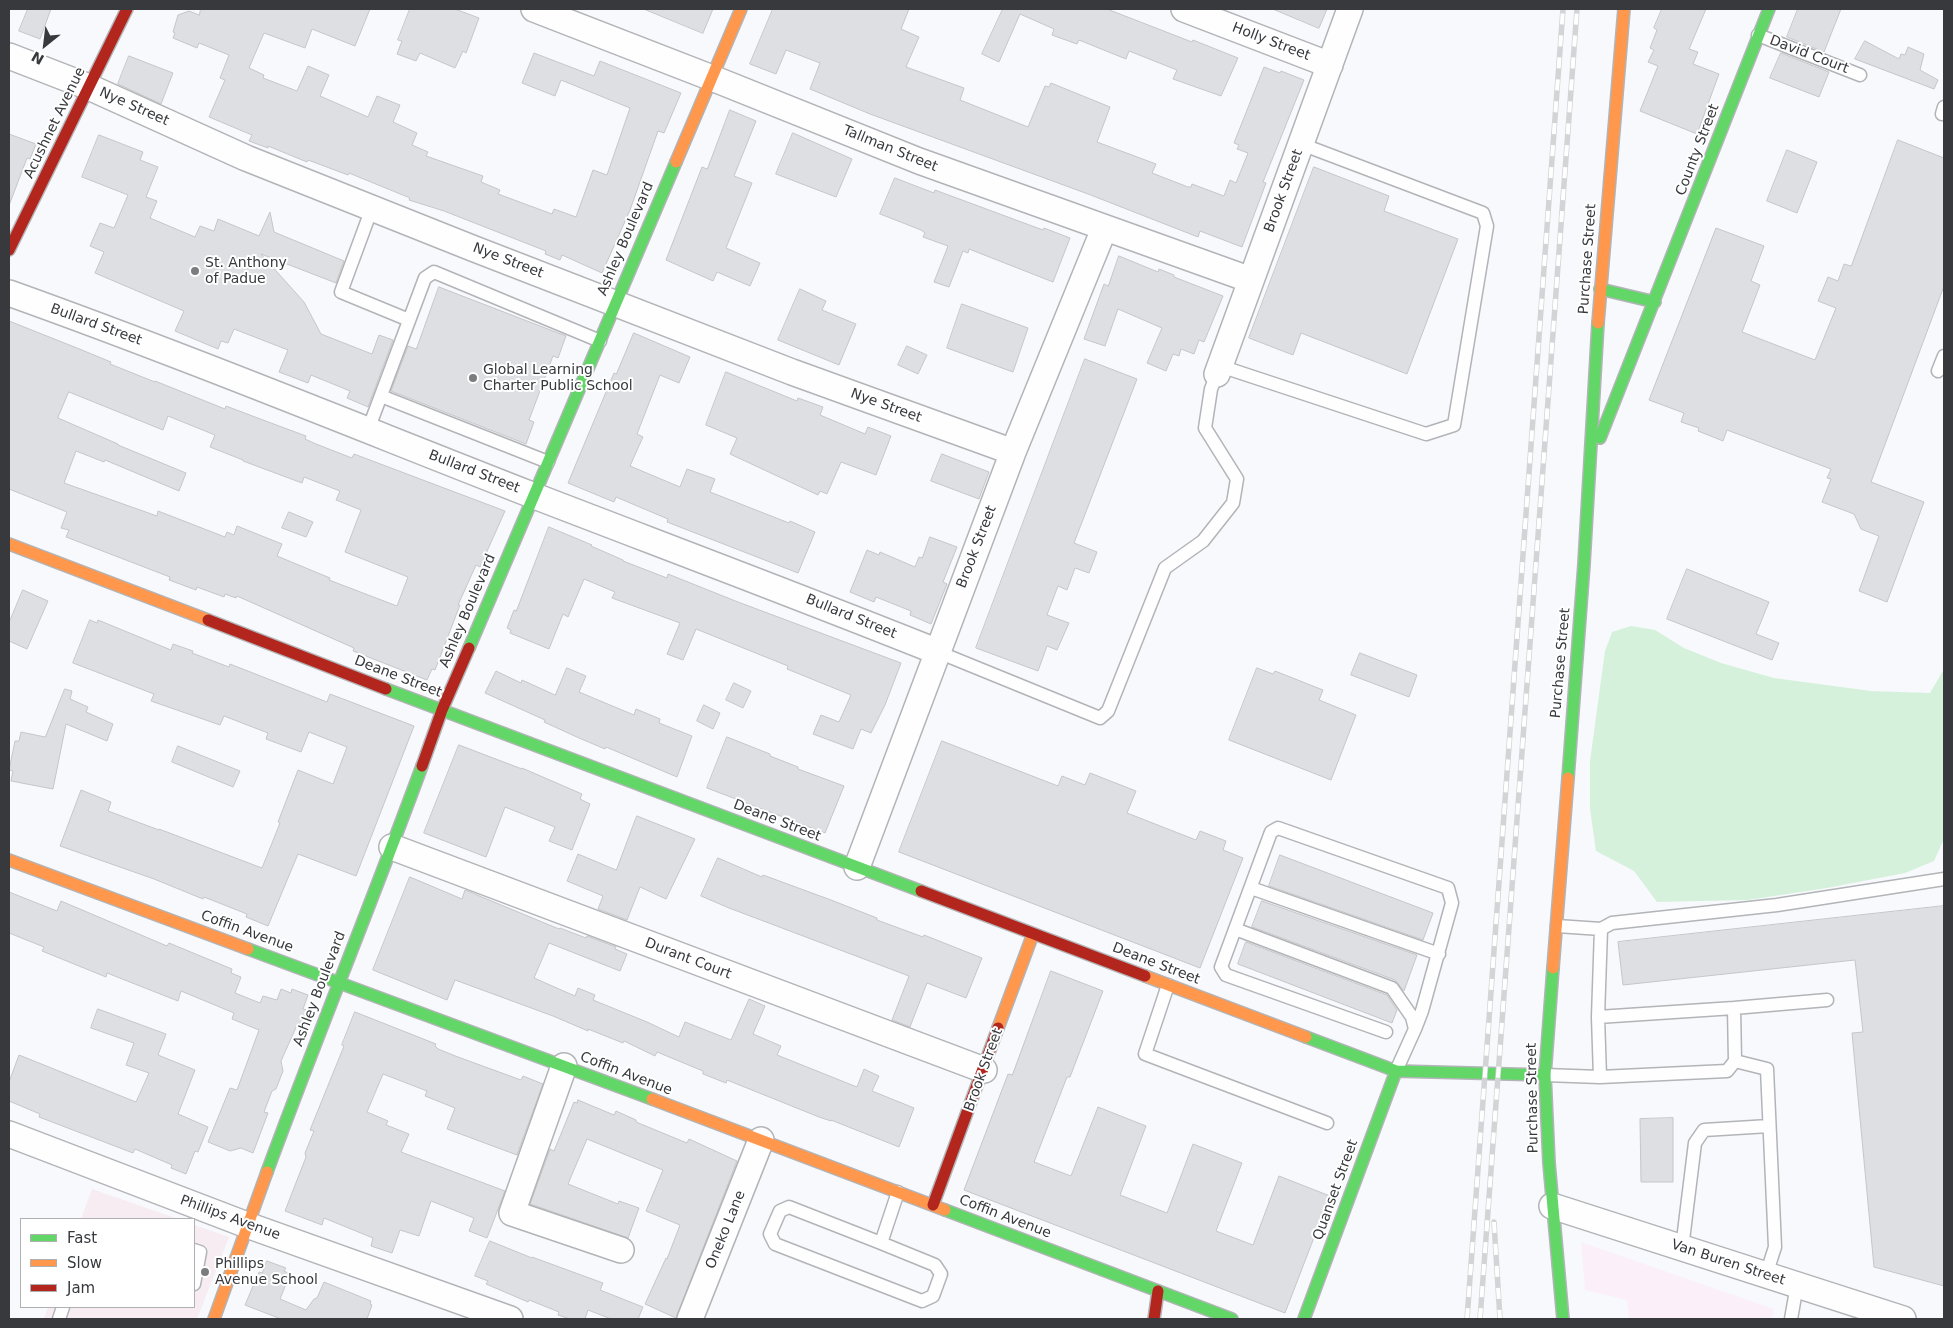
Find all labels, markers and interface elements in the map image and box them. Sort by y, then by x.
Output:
street label: Holly Street [1230,19,1312,65]
north arrow [20,20,70,70]
street label: David Court [1767,32,1851,78]
text: N [29,48,47,68]
street label: Acushnet Avenue [21,65,89,181]
street label: Nye Street [97,84,171,130]
street label: County Street [1673,102,1723,198]
street label: Tallman Street [840,122,940,176]
street label: Brook Street [1261,147,1307,235]
street label: Ashley Boulevard [594,180,658,298]
street label: Purchase Street [1576,203,1600,315]
street label: Nye Street [470,240,546,282]
place label: St. Anthony of Padue [205,255,287,288]
marker: St. Anthony of Padue [189,265,201,277]
street label: Bullard Street [48,301,144,349]
place label: Global Learning Charter Public School [483,362,633,394]
marker: Global Learning Charter Public School [467,372,479,384]
street label: Nye Street [848,385,924,427]
street label: Bullard Street [426,447,522,497]
street label: Brook Street [954,503,1000,591]
street label: Ashley Boulevard [436,552,500,670]
street label: Bullard Street [803,591,899,643]
street label: Purchase Street [1548,607,1574,719]
street label: Deane Street [352,653,444,701]
street label: Deane Street [731,797,823,845]
street label: Coffin Avenue [198,907,296,957]
street label: Ashley Boulevard [290,929,350,1049]
street label: Durant Court [642,935,734,983]
street label: Deane Street [1110,940,1202,988]
street label: Brook Street [961,1026,1007,1114]
street label: Purchase Street [1524,1043,1542,1153]
street label: Coffin Avenue [578,1049,674,1099]
street label: Quanset Street [1310,1137,1362,1243]
street label: Oneko Lane [703,1188,749,1272]
street label: Phillips Avenue [178,1192,282,1244]
street label: Coffin Avenue [957,1192,1053,1242]
legend [20,1218,195,1308]
text: Fast [67,1229,97,1247]
street label: Van Buren Street [1669,1237,1787,1289]
text: Slow [67,1254,102,1272]
place label: Phillips Avenue School [215,1256,318,1288]
marker: Phillips Avenue School [199,1266,211,1278]
text: Jam [67,1279,95,1297]

